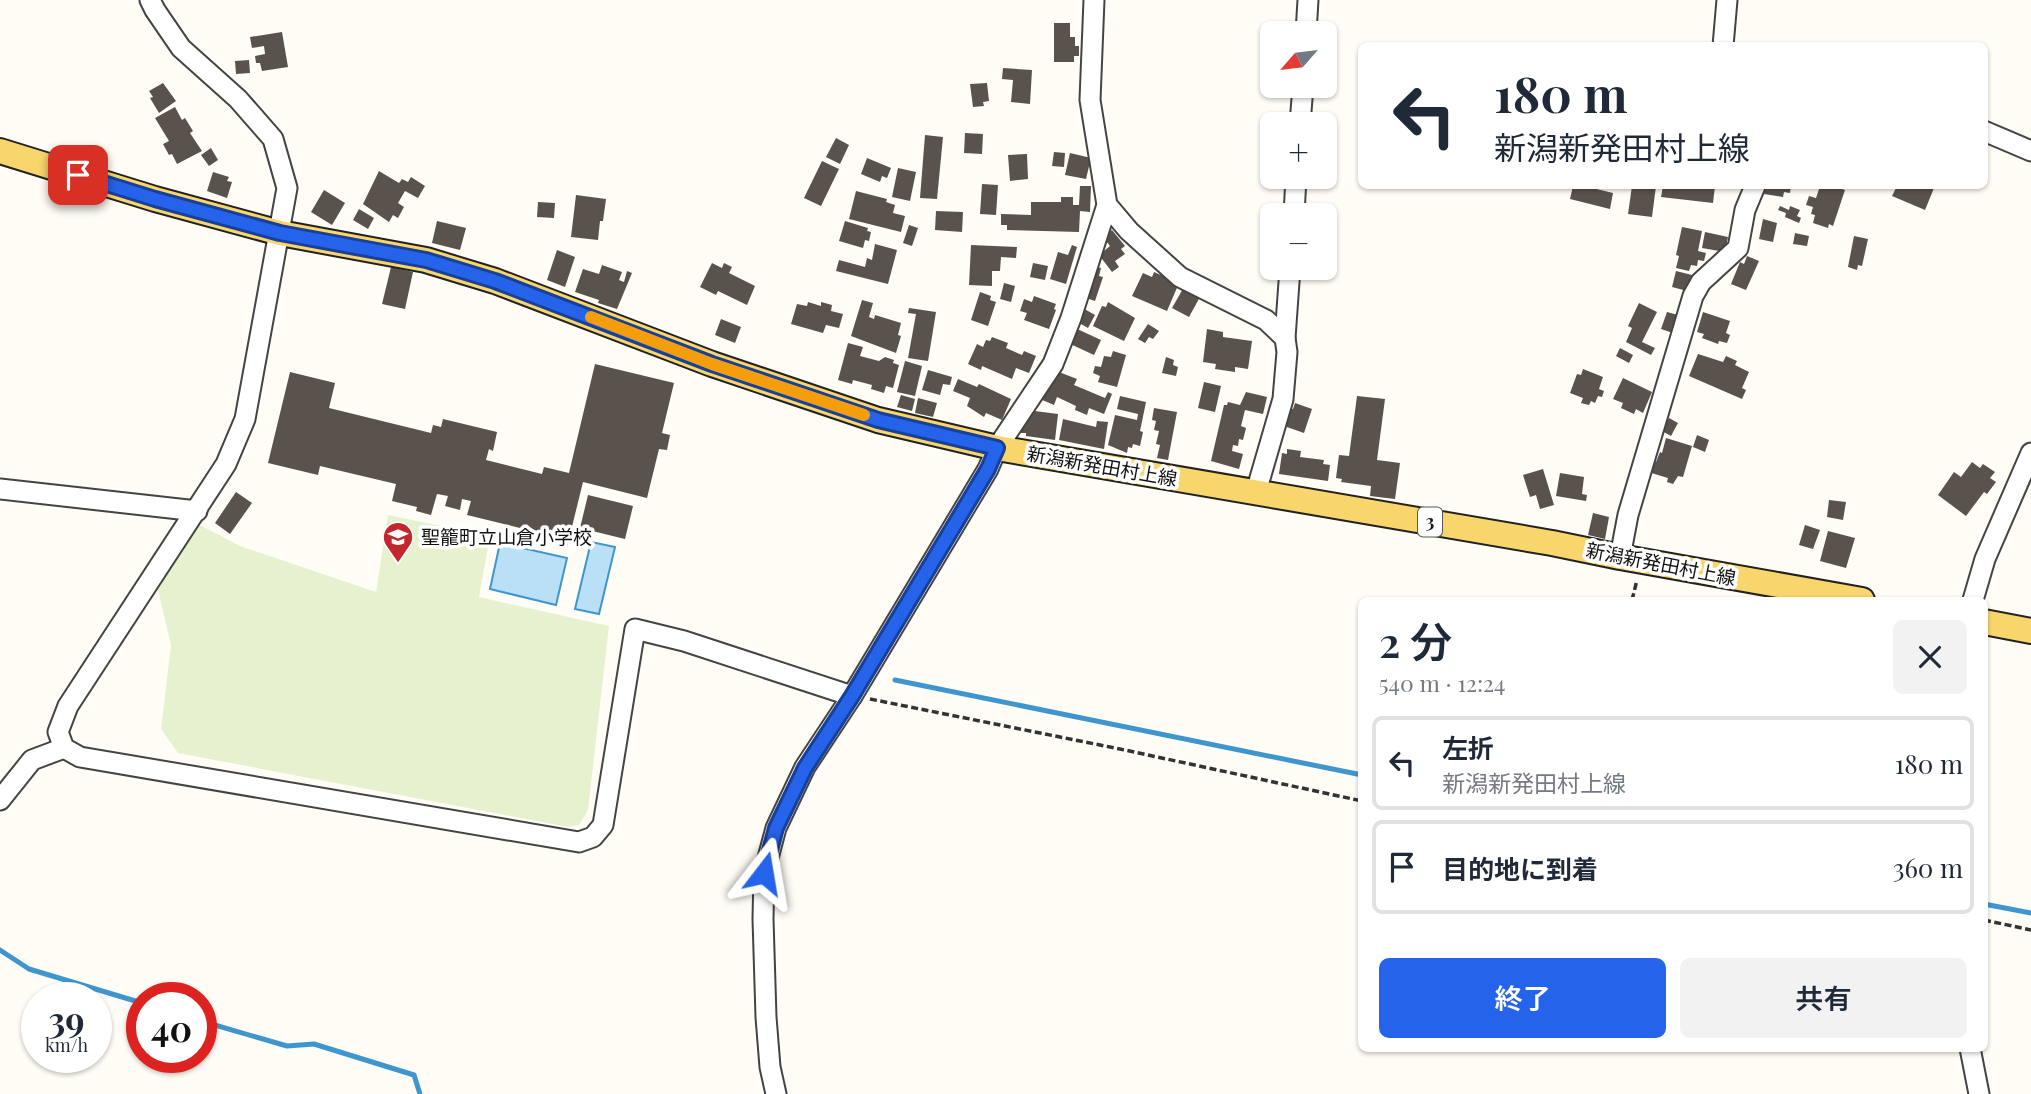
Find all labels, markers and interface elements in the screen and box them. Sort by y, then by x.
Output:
north arrow [1260,21,1337,98]
map controls [1260,21,1337,280]
text: 180 m [1494,60,1628,125]
icon: left [1379,70,1470,161]
button: + [1260,112,1337,189]
text: 新潟新発田村上線 [1494,125,1750,168]
pin [48,145,108,205]
icon: arrive [59,156,97,194]
button: − [1260,203,1337,280]
street label: 新潟新発田村上線 [1025,439,1179,491]
road number: 3 [1418,508,1442,536]
school or university icon: 聖籠町立山倉小学校 [381,520,415,564]
place label: 聖籠町立山倉小学校 [421,523,592,549]
street label: 新潟新発田村上線 [1584,536,1738,590]
text: 2 分 [1379,613,1452,669]
button: close [1893,620,1967,694]
text: 540 m · 12:24 [1379,667,1505,698]
text: 左折 [1442,730,1494,765]
icon: left [1383,744,1421,782]
text: 180 m [1895,746,1963,781]
text: 新潟新発田村上線 [1442,767,1626,798]
position arrow [727,836,801,910]
icon: arrive [1383,848,1421,886]
text: 360 m [1893,850,1963,885]
text: 目的地に到着 [1442,851,1598,886]
button: 終了 [1379,958,1666,1038]
button: 共有 [1680,958,1967,1038]
speed limit sign: 40 [126,982,217,1073]
text: 39 [48,995,85,1042]
text: km/h [45,1033,88,1057]

